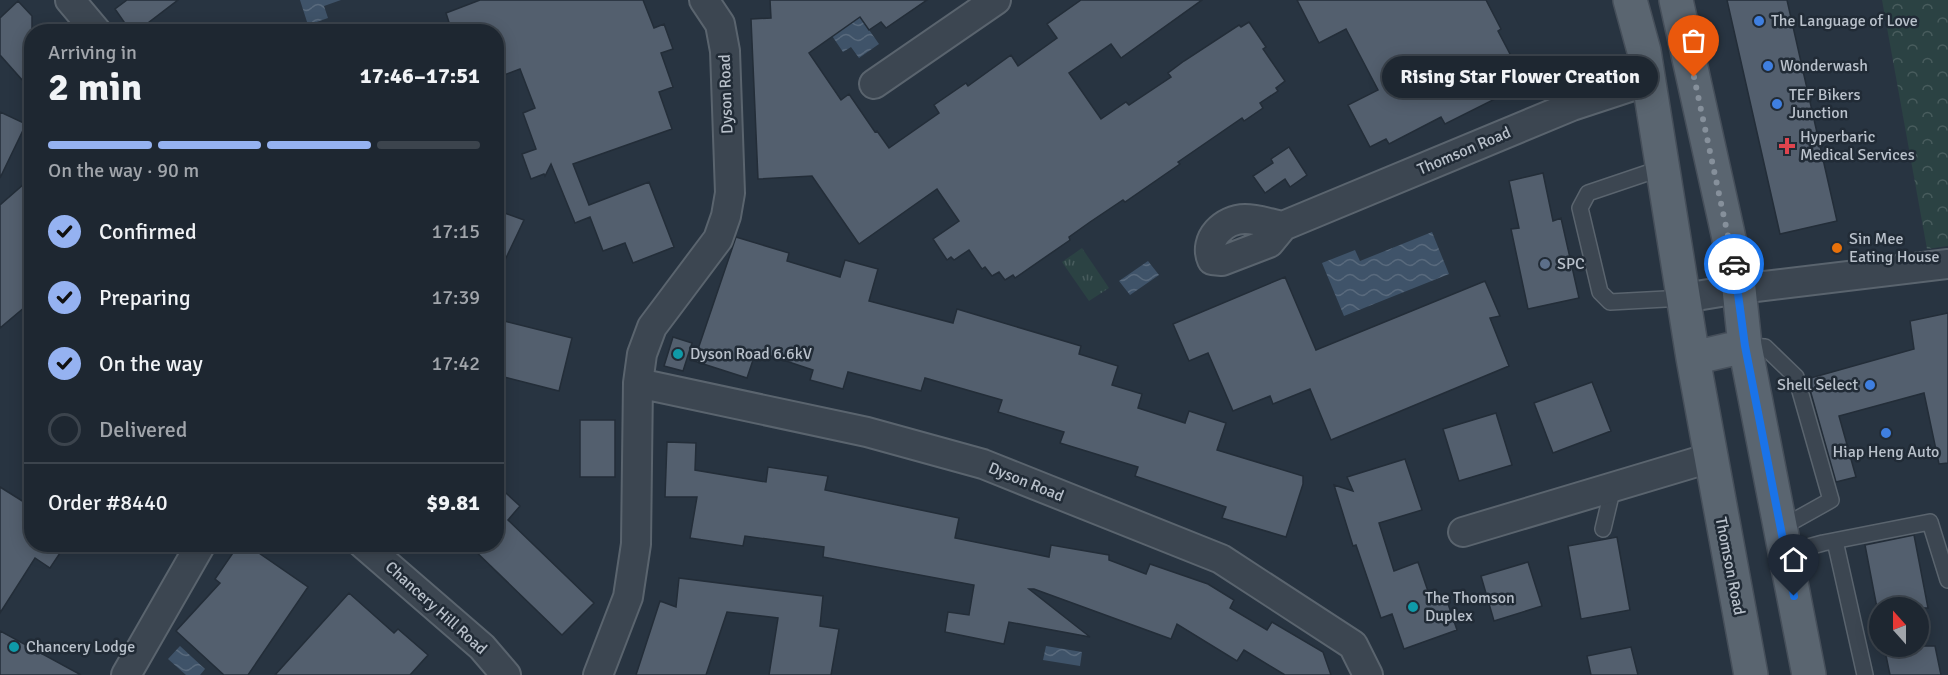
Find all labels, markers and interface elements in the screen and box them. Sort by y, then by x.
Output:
place label: The Language of Love [1771,11,1918,31]
marker: The Language of Love [1752,14,1766,28]
pin [1668,15,1719,77]
icon: bag [1677,24,1710,57]
text: Arriving in [48,40,137,65]
street label: Dyson Road [715,54,737,134]
callout: Rising Star Flower Creation [1382,56,1658,98]
place label: Wonderwash [1780,56,1868,76]
marker: Wonderwash [1761,59,1775,73]
text: 17:46–17:51 [360,62,480,89]
text: 2 min [48,63,142,111]
text: Rising Star Flower Creation [1400,64,1640,89]
place label: TEF Bikers Junction [1789,85,1860,123]
marker: TEF Bikers Junction [1770,97,1784,111]
street label: Thomson Road [1414,122,1514,180]
place label: Hyperbaric Medical Services [1800,127,1915,165]
marker: Hyperbaric Medical Services [1778,137,1796,155]
text: On the way · 90 m [48,158,199,183]
icon: check [48,215,81,248]
text: Confirmed [99,218,197,245]
text: 17:15 [431,219,480,244]
place label: Sin Mee Eating House [1849,229,1940,267]
courier [1704,234,1764,294]
marker: Sin Mee Eating House [1830,241,1844,255]
icon: car [1718,248,1751,281]
place label: SPC [1557,254,1585,274]
marker: SPC [1538,257,1552,271]
icon: check [48,281,81,314]
text: Preparing [99,284,191,311]
text: 17:39 [431,285,480,310]
place label: Dyson Road 6.6kV [690,344,812,364]
icon: check [48,347,81,380]
marker: Dyson Road 6.6kV [671,347,685,361]
text: On the way [99,350,203,377]
text: 17:42 [431,351,480,376]
place label: Shell Select [1777,375,1858,395]
marker: Shell Select [1863,378,1877,392]
text: Delivered [99,416,187,443]
marker: Hiap Heng Auto [1879,426,1893,440]
place label: Hiap Heng Auto [1833,442,1939,462]
street label: Dyson Road [985,458,1067,506]
text: Order #8440 [48,489,168,516]
text: $9.81 [426,489,480,516]
street label: Thomson Road [1711,515,1749,617]
pin [1768,534,1819,596]
icon: home [1777,543,1810,576]
street label: Chancery Hill Road [381,557,491,659]
place label: The Thomson Duplex [1425,588,1515,626]
north arrow [1869,597,1929,657]
map controls [1869,597,1929,657]
marker: The Thomson Duplex [1406,600,1420,614]
place label: Chancery Lodge [26,637,135,657]
marker: Chancery Lodge [7,640,21,654]

